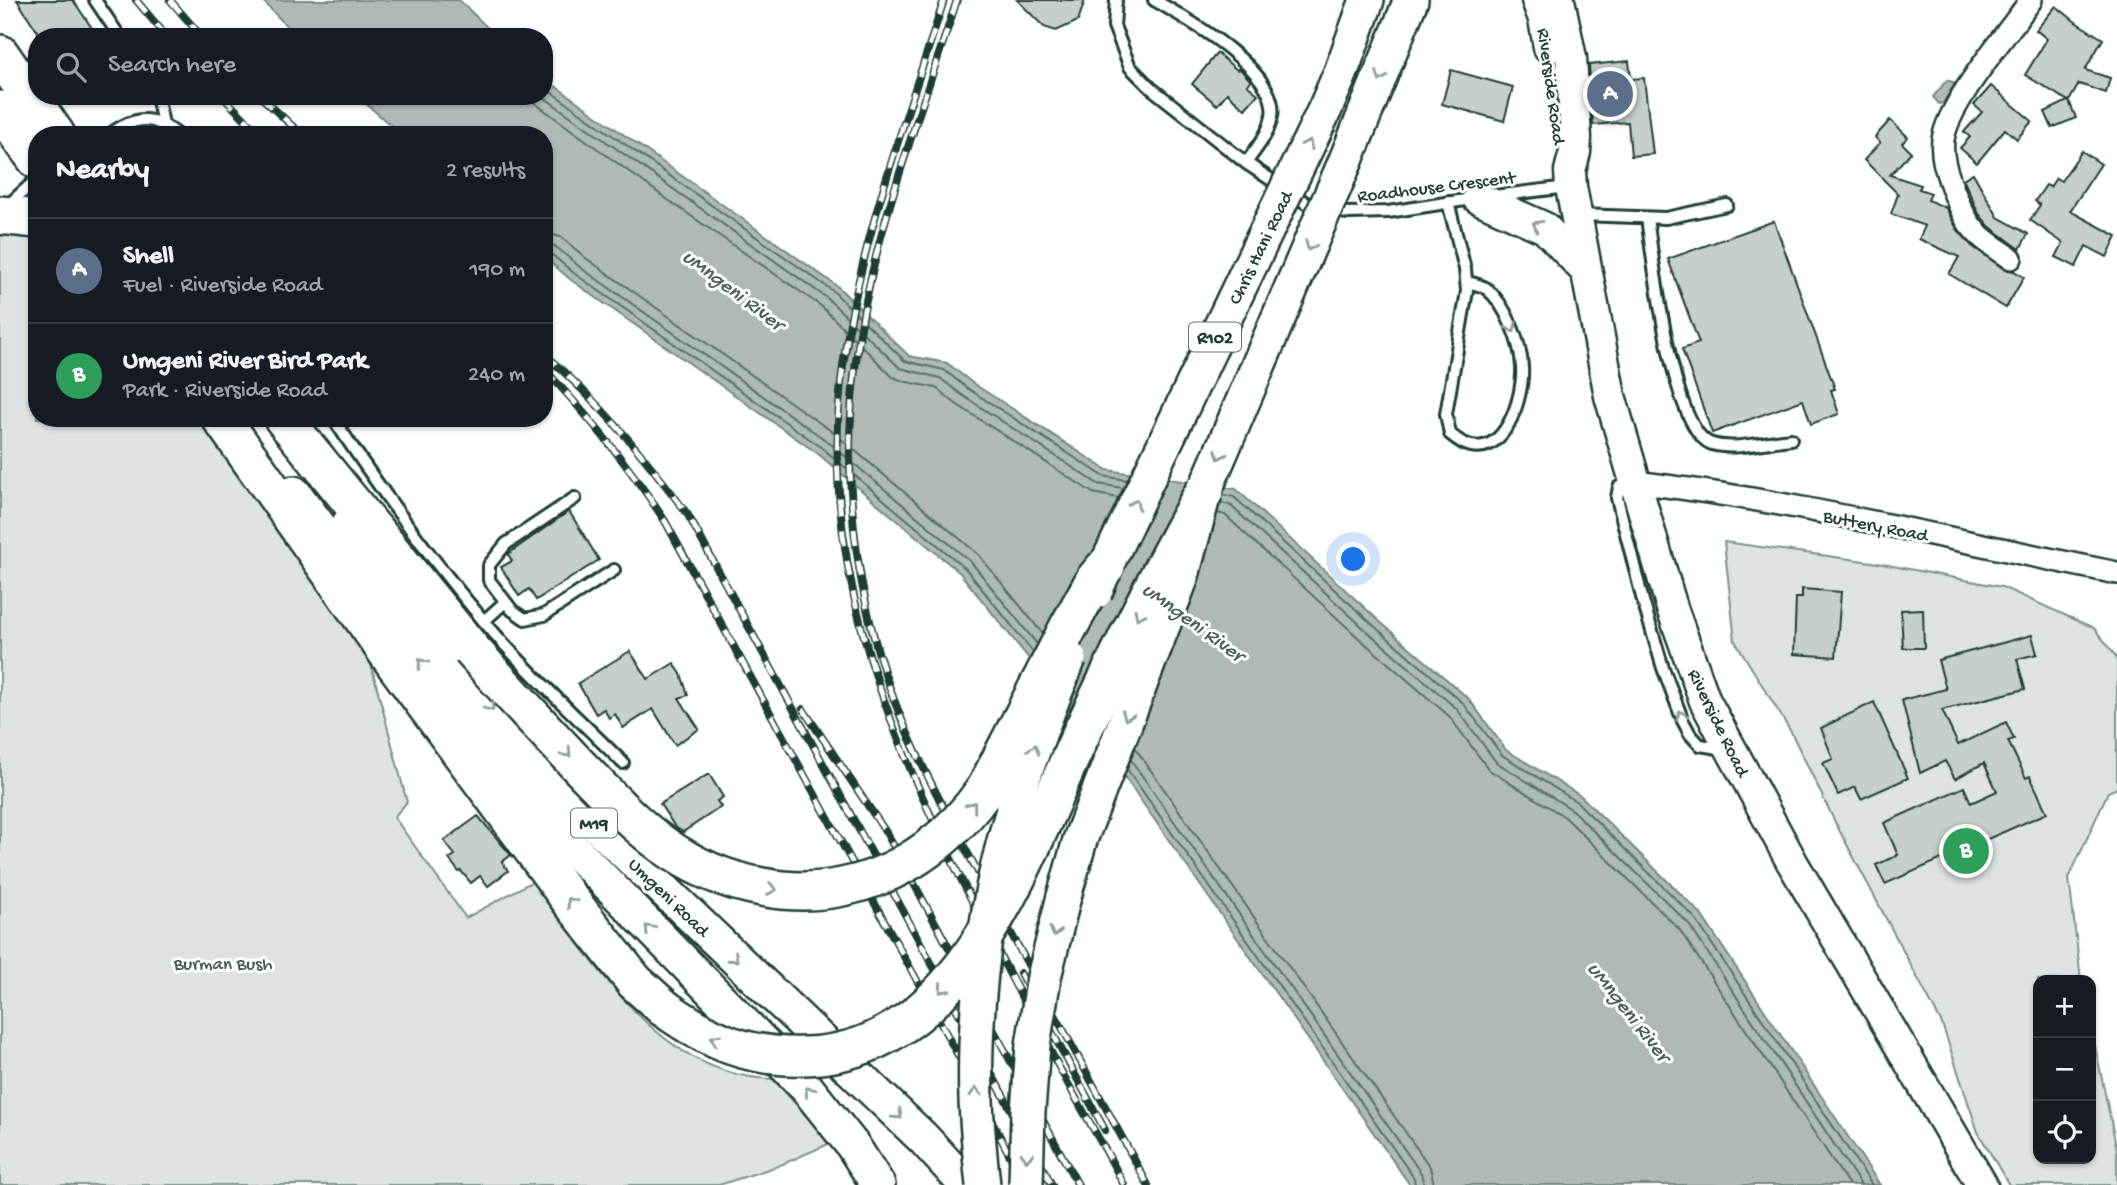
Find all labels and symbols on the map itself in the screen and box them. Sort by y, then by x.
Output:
street label: Riverside Road [1530,27,1569,148]
pin: A [1587,68,1633,120]
one-way arrow [1375,69,1389,82]
one-way arrow [1300,139,1314,151]
street label: Roadhouse Crescent [1356,167,1519,210]
street label: Chris Hani Road [1225,186,1300,309]
one-way arrow [1532,220,1545,233]
one-way arrow [1304,238,1318,251]
water label: uMngeni River [677,246,791,341]
one-way arrow [1504,321,1518,333]
road number: R102 [1189,323,1241,352]
one-way arrow [1214,447,1228,460]
one-way arrow [1127,499,1141,511]
street label: Buttery Road [1820,506,1931,549]
your location [1336,542,1370,576]
water label: uMngeni River [1136,579,1251,672]
one-way arrow [1133,608,1147,620]
one-way arrow [418,658,431,671]
street label: Riverside Road [1681,666,1754,783]
one-way arrow [482,698,494,711]
one-way arrow [1122,710,1136,722]
one-way arrow [1676,710,1690,722]
one-way arrow [1026,744,1040,756]
one-way arrow [559,745,572,758]
one-way arrow [964,802,977,814]
road number: M19 [571,808,617,838]
pin: B [1943,825,1989,877]
street label: Umgeni Road [622,854,714,944]
one-way arrow [766,881,778,896]
one-way arrow [567,897,579,909]
one-way arrow [645,924,658,937]
one-way arrow [1049,926,1063,938]
one-way arrow [726,949,739,962]
park label: Burman Bush [173,954,272,977]
water label: uMngeni River [1581,958,1677,1072]
one-way arrow [939,980,951,993]
one-way arrow [709,1033,722,1047]
one-way arrow [805,1086,817,1099]
one-way arrow [968,1087,984,1097]
one-way arrow [890,1107,903,1119]
one-way arrow [1019,1152,1034,1163]

